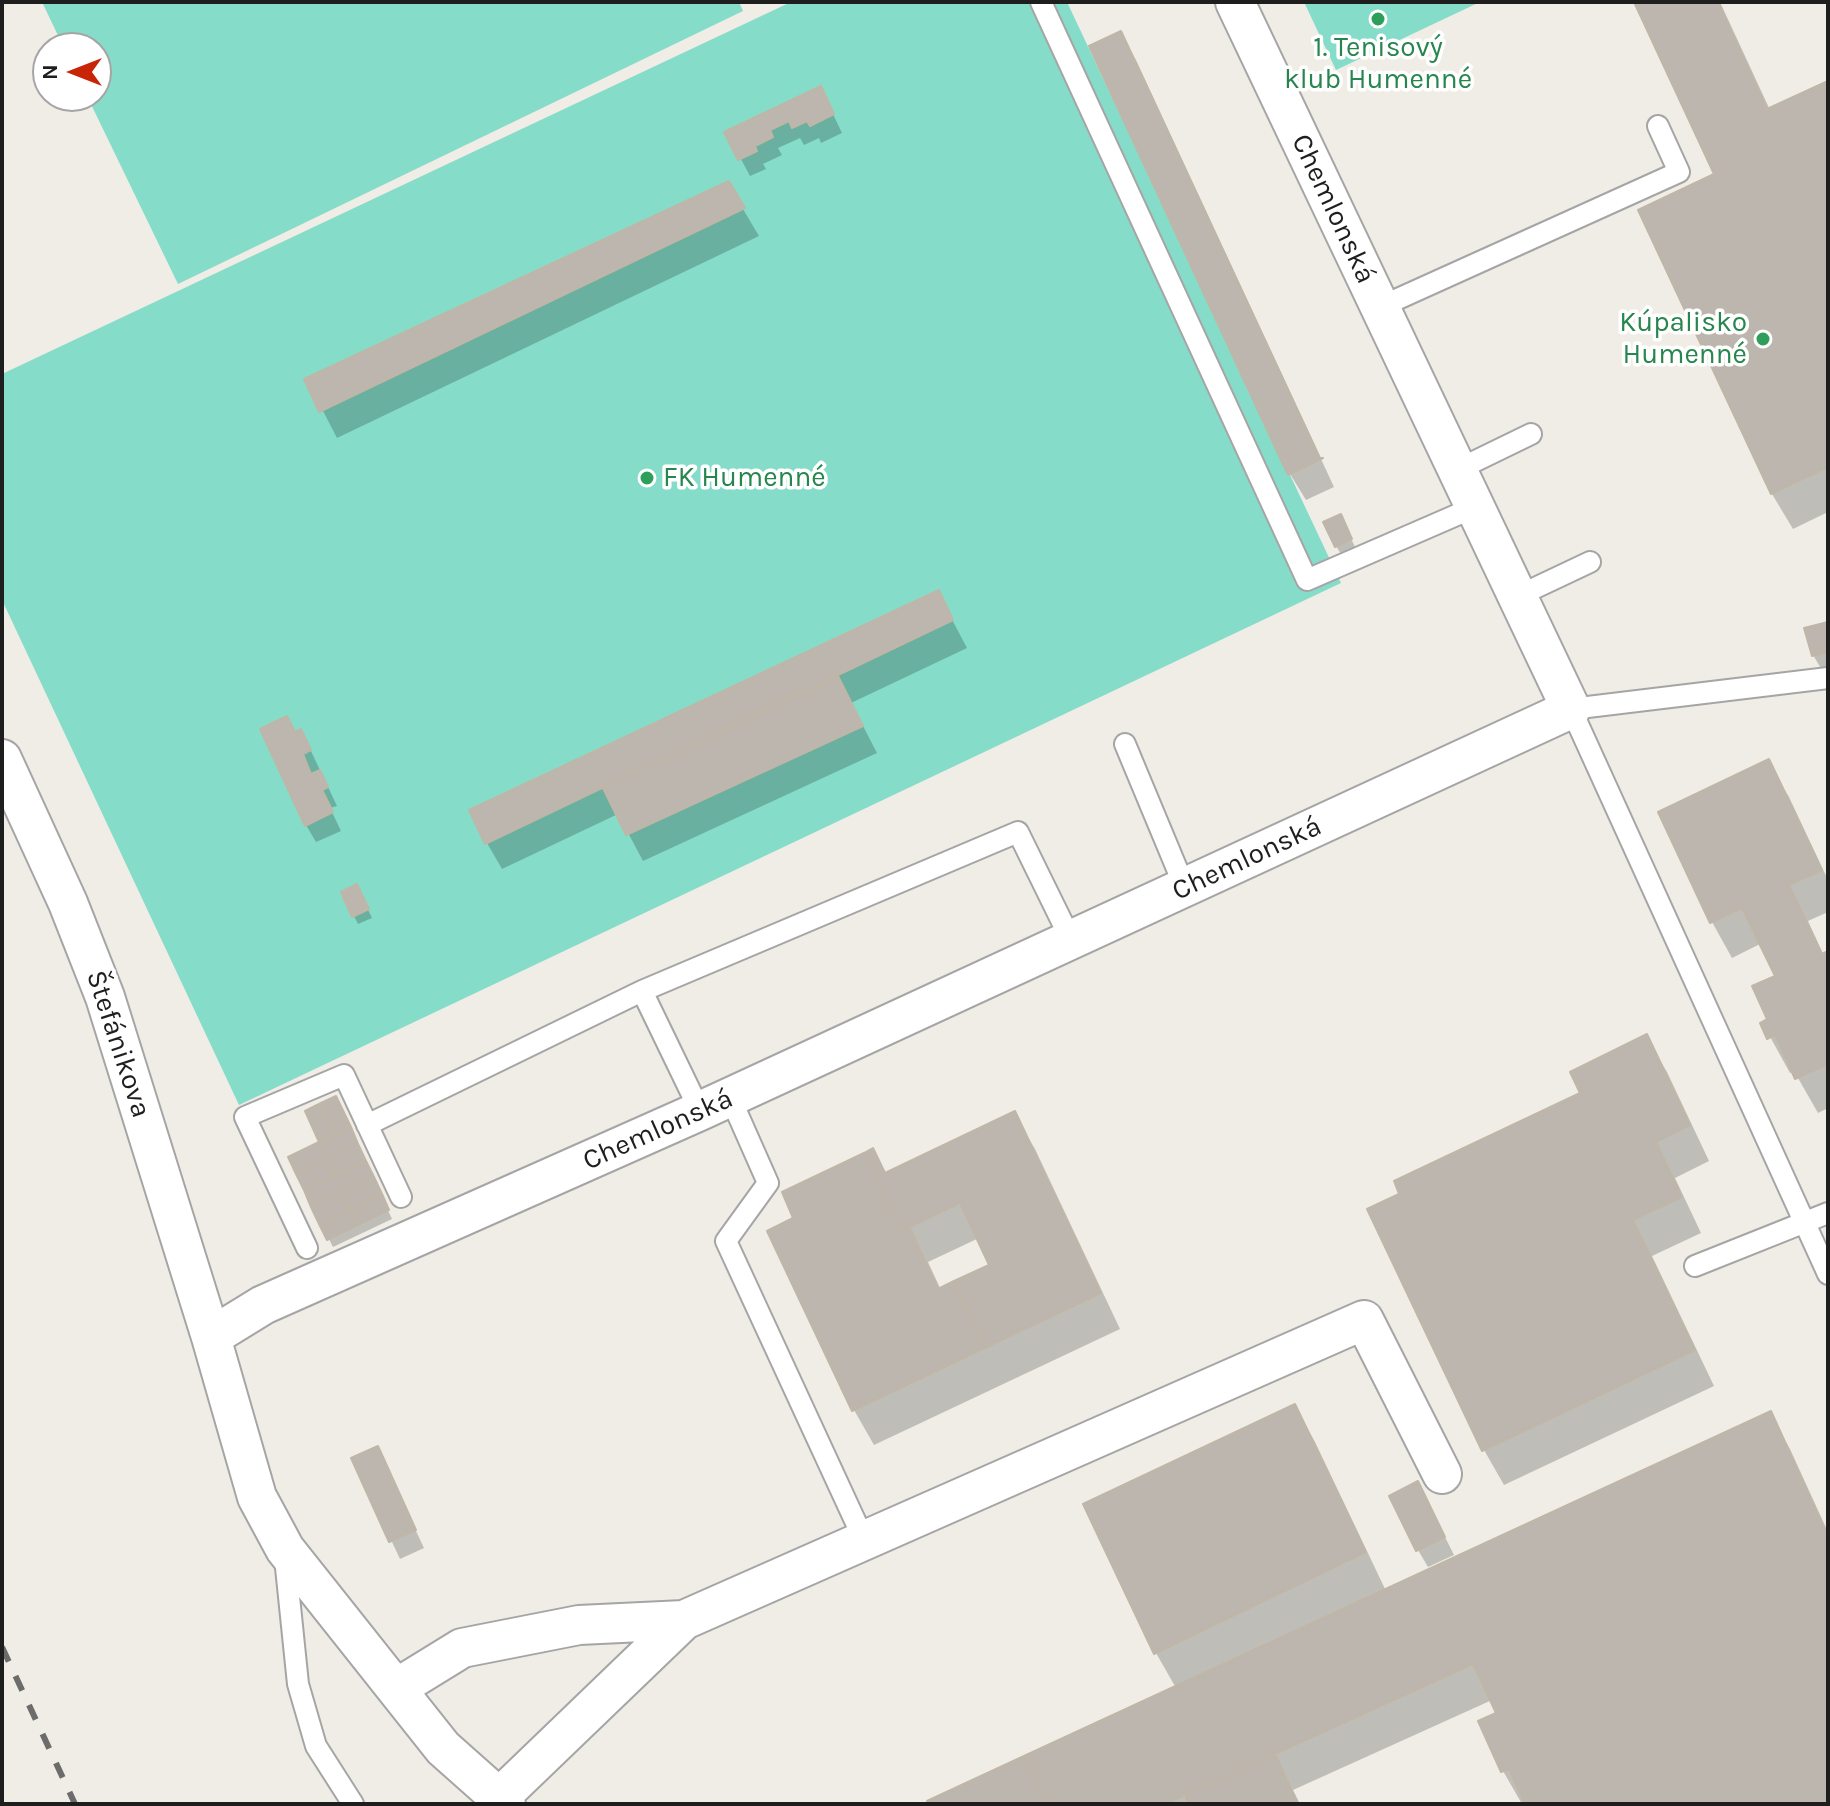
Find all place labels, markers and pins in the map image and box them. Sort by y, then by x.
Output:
marker: 1. Tenisový klub Humenné [1369,10,1387,28]
place label: 1. Tenisový klub Humenné [1284,31,1472,97]
place label: Kúpalisko Humenné [1619,306,1747,372]
marker: Kúpalisko Humenné [1754,330,1772,348]
place label: FK Humenné [663,461,826,495]
marker: FK Humenné [638,469,656,487]

